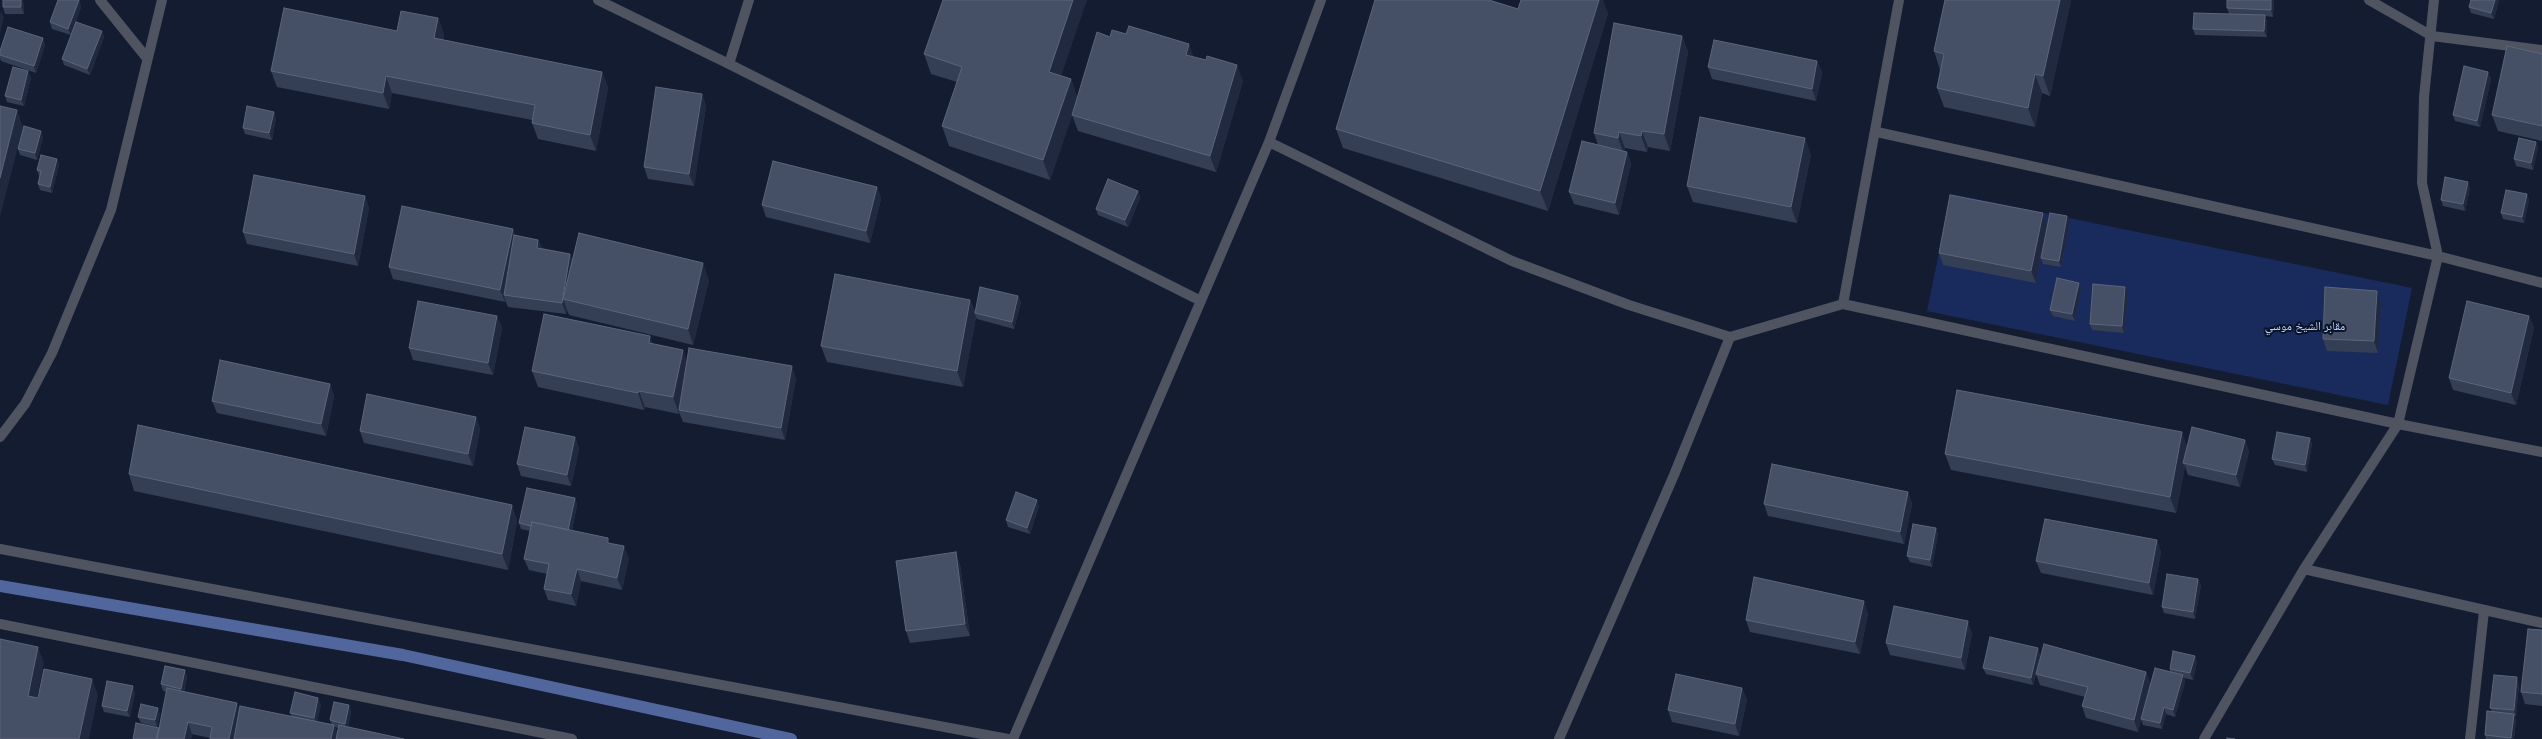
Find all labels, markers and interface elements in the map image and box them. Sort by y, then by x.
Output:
park label: مقابر الشيخ موسي [2265,320,2345,334]

